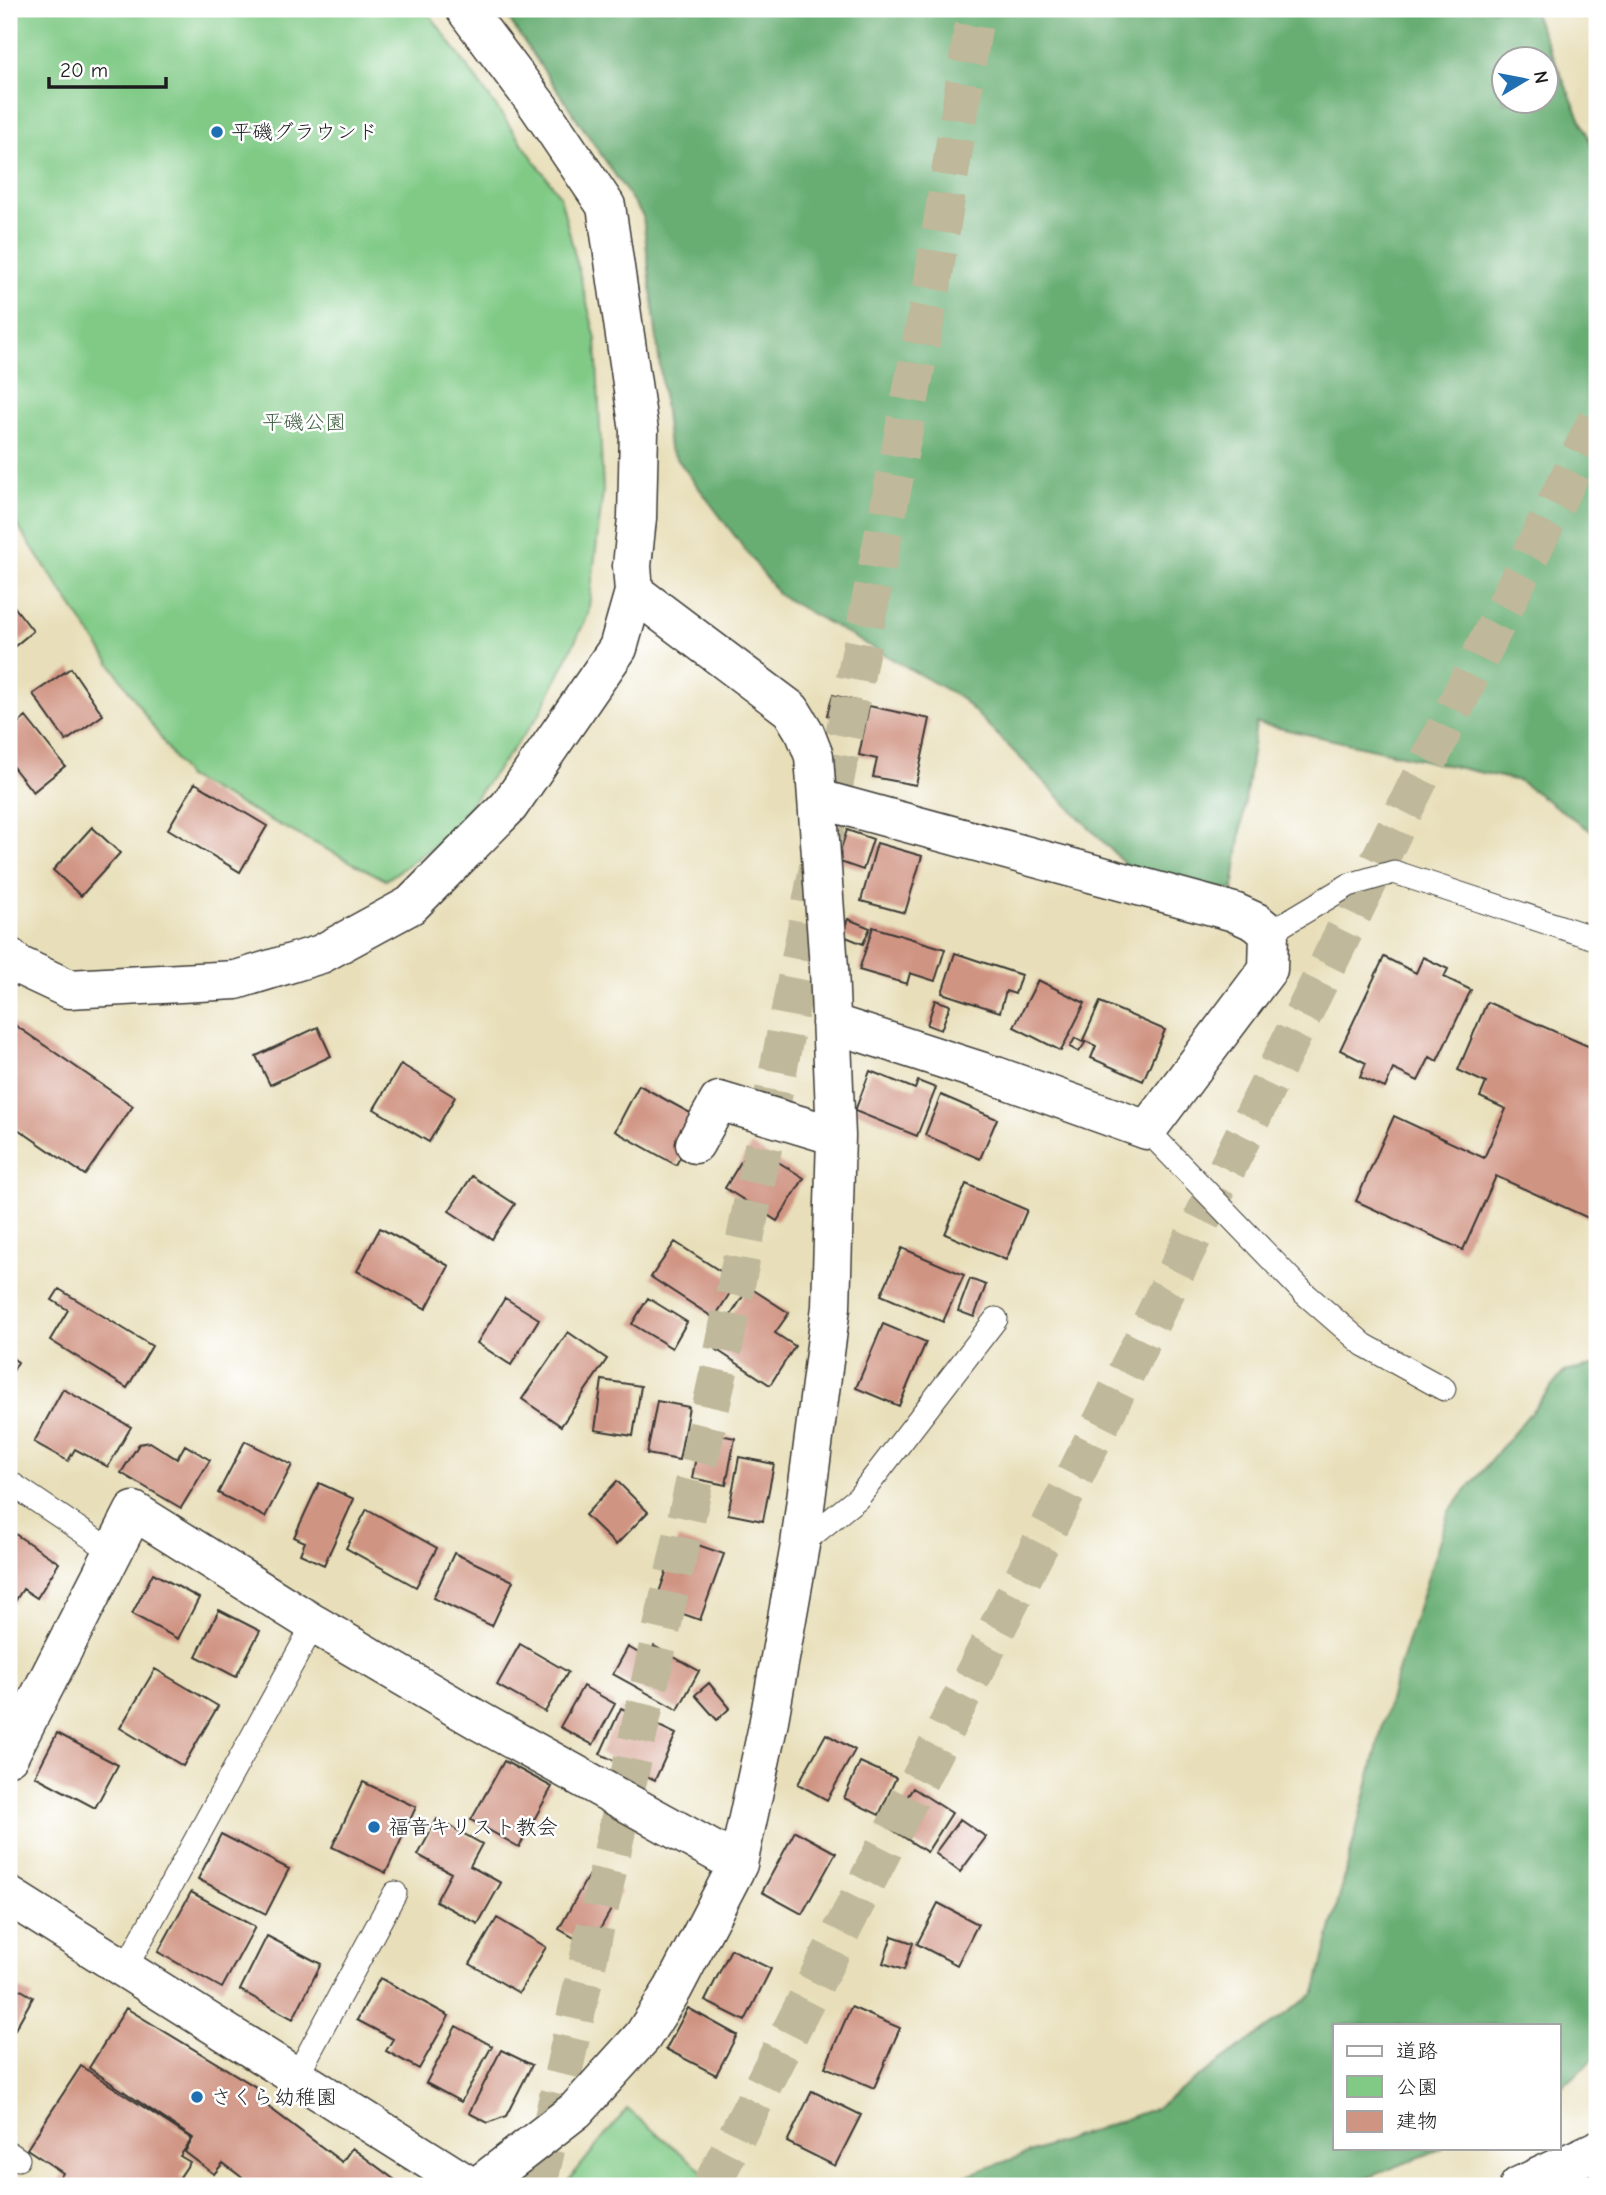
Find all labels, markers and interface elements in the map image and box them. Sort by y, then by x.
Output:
scale bar [49,46,166,90]
north arrow [1490,46,1560,116]
text: 20 m [60,58,108,82]
text: N [1529,69,1553,85]
place label: 平磯グラウンド [231,120,378,144]
marker: 平磯グラウンド [209,124,225,140]
park label: 平磯公園 [262,410,346,434]
place label: 福音キリスト教会 [388,1815,558,1839]
marker: 福音キリスト教会 [366,1819,382,1835]
legend [1333,2024,1560,2150]
text: 道路 [1396,2039,1438,2063]
text: 公園 [1396,2075,1438,2099]
place label: さくら幼稚園 [211,2085,337,2109]
marker: さくら幼稚園 [189,2089,205,2105]
text: 建物 [1396,2109,1438,2133]

